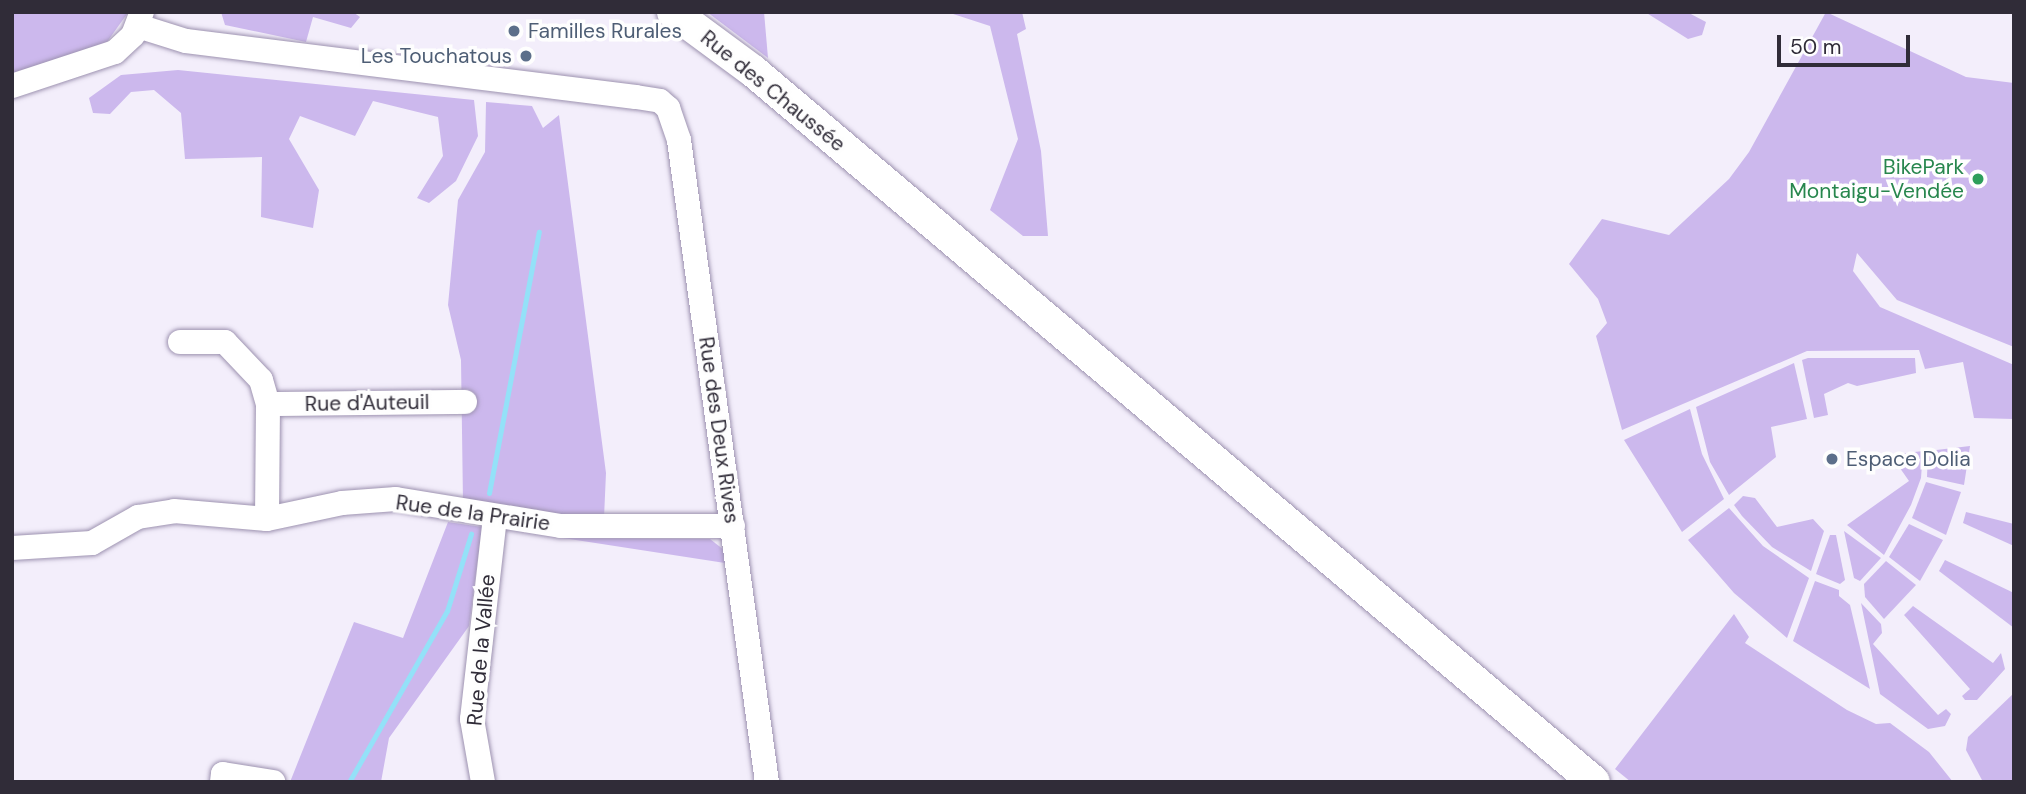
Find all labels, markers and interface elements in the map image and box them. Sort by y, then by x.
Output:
place label: Familles Rurales [528,18,682,44]
scale bar [1781,21,1914,65]
marker: Familles Rurales [506,23,522,39]
street label: Rue des Chaussée [696,25,850,157]
text: 50 m [1790,33,1841,61]
place label: Les Touchatous [361,43,512,69]
marker: Les Touchatous [518,48,534,64]
place label: BikePark Montaigu-Vendée [1789,154,1964,204]
marker: BikePark Montaigu-Vendée [1970,171,1986,187]
street label: Rue des Deux Rives [693,335,745,525]
street label: Rue d'Auteuil [304,389,430,417]
place label: Espace Dolia [1846,446,1971,472]
marker: Espace Dolia [1824,451,1840,467]
street label: Rue de la Prairie [394,490,552,536]
street label: Rue de la Vallée [462,573,500,727]

